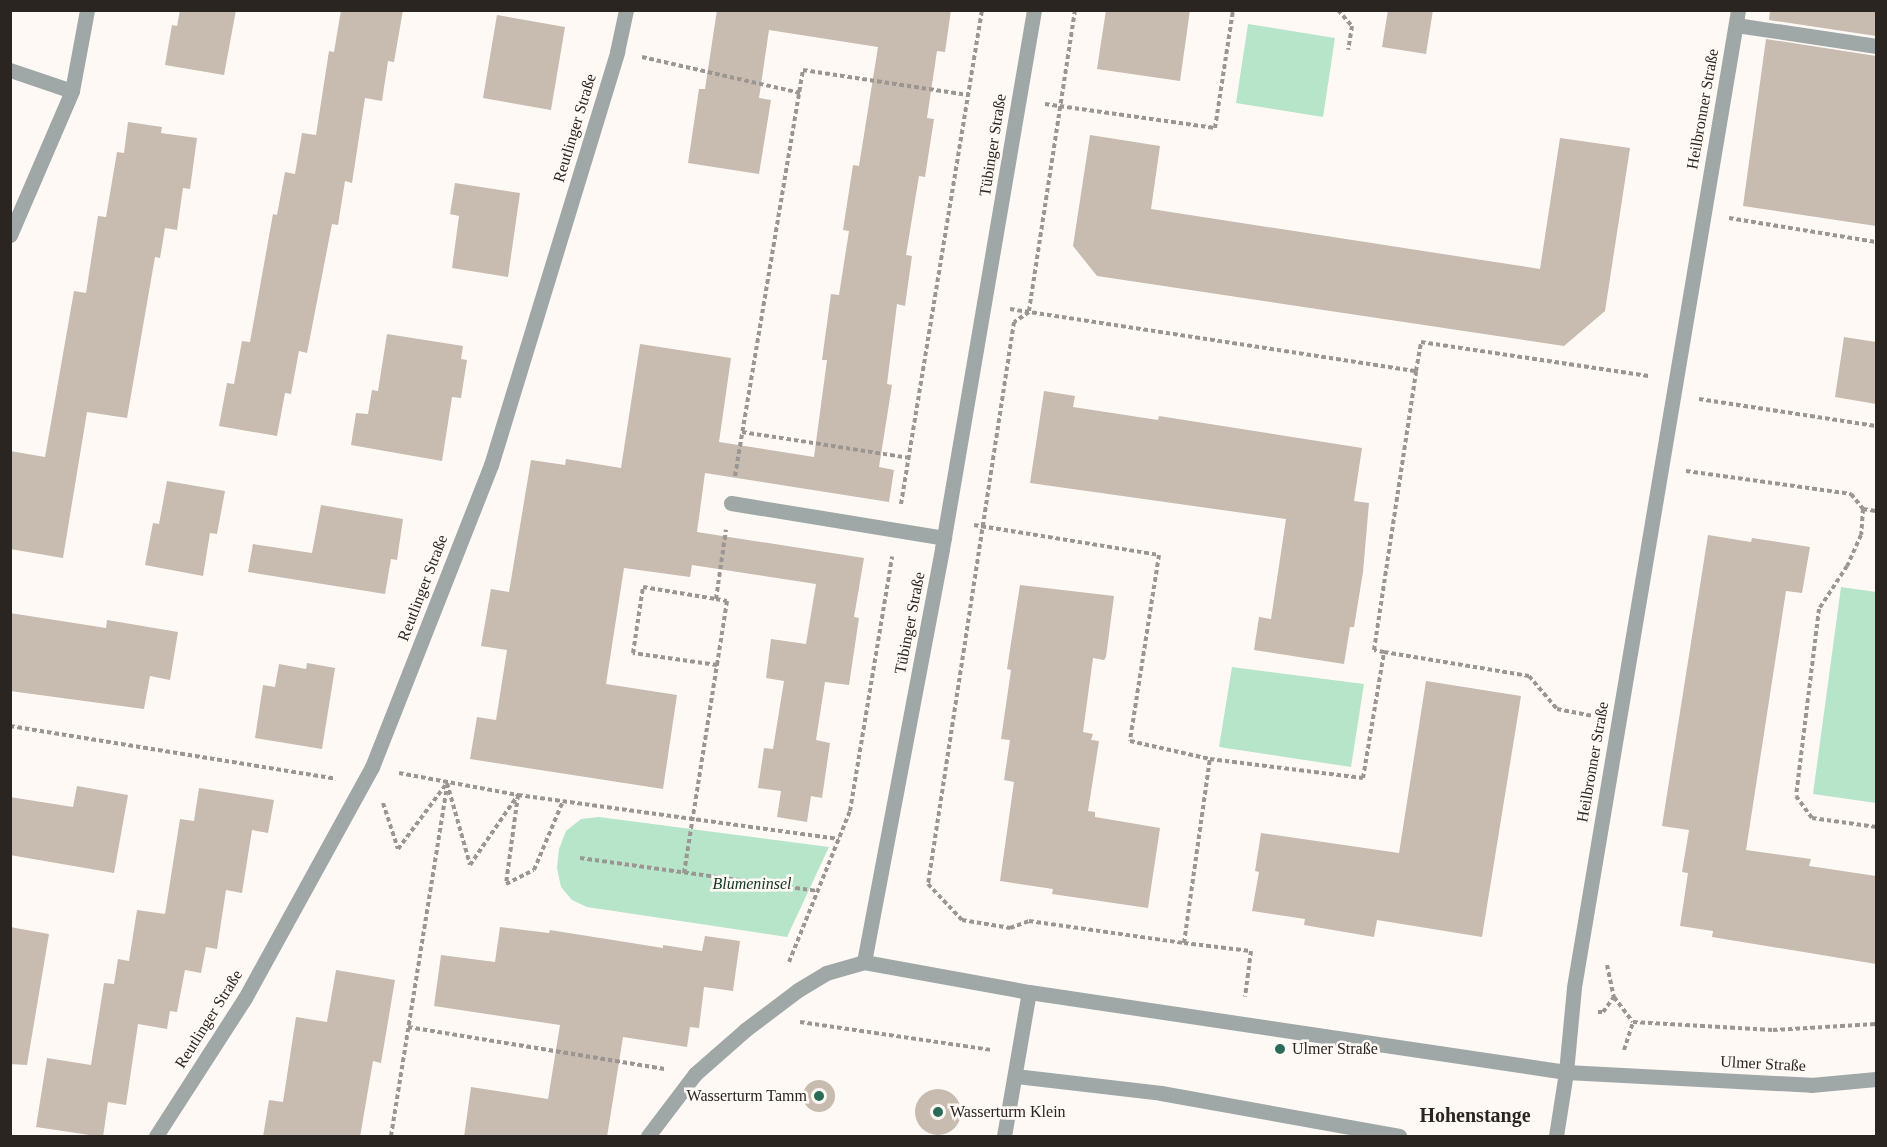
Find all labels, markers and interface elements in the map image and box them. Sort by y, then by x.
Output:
street label: Heilbronner Straße [1683,47,1723,171]
street label: Reutlinger Straße [549,71,601,185]
street label: Tübinger Straße [975,92,1011,198]
street label: Reutlinger Straße [394,532,452,644]
street label: Tübinger Straße [891,570,929,676]
street label: Heilbronner Straße [1573,700,1613,824]
park label: Blumeninsel [712,874,792,894]
street label: Reutlinger Straße [171,966,247,1072]
place label: Ulmer Straße [1292,1039,1378,1059]
marker: Ulmer Straße [1273,1042,1287,1056]
street label: Ulmer Straße [1720,1052,1806,1076]
place label: Wasserturm Tamm [686,1086,807,1106]
marker: Wasserturm Tamm [812,1089,826,1103]
place label: Wasserturm Klein [950,1102,1066,1122]
district label: Hohenstange [1419,1103,1531,1127]
marker: Wasserturm Klein [931,1105,945,1119]

